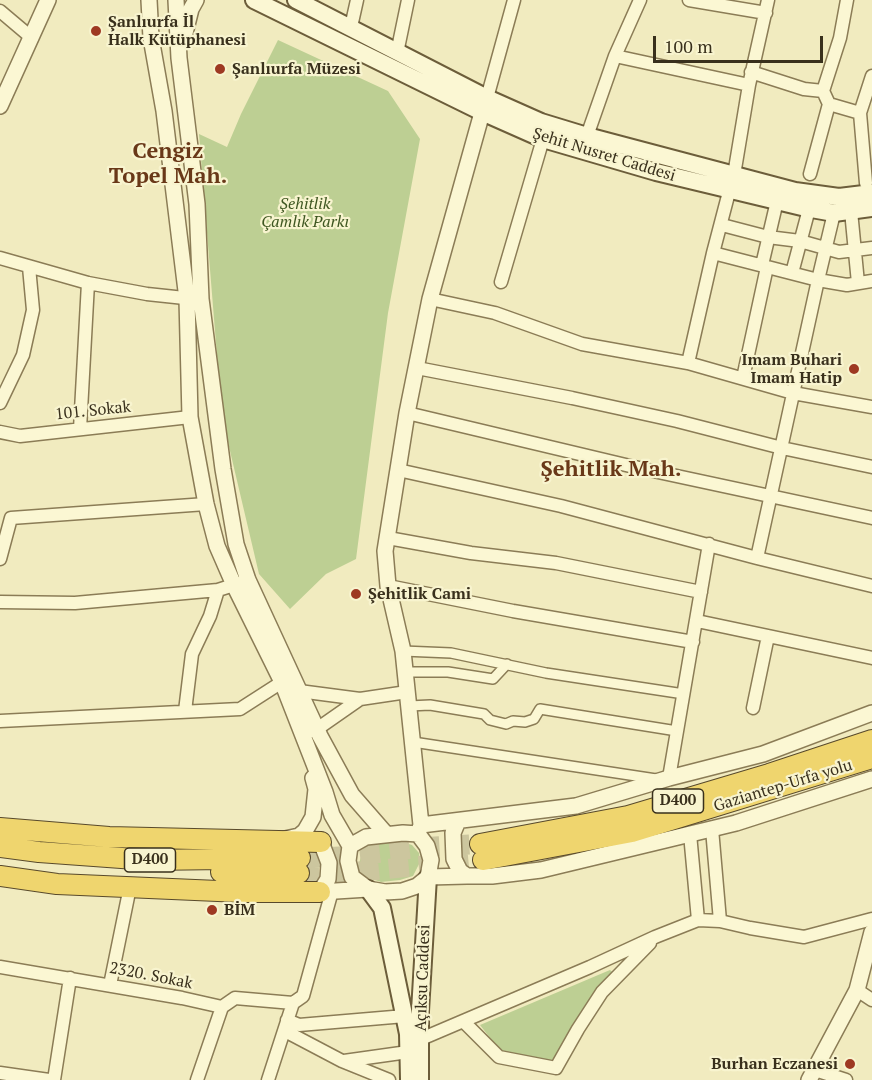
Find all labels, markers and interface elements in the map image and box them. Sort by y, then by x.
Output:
place label: Şanlıurfa İl Halk Kütüphanesi [108,12,246,50]
marker: Şanlıurfa İl Halk Kütüphanesi [89,24,103,38]
scale bar [656,24,826,62]
text: 100 m [664,34,713,58]
place label: Şanlıurfa Müzesi [232,59,361,79]
marker: Şanlıurfa Müzesi [213,62,227,76]
street label: Şehit Nusret Caddesi [530,124,678,186]
district label: Cengiz Topel Mah. [109,139,227,190]
park label: Şehitlik Çamlık Parkı [261,194,349,232]
place label: Imam Buhari Imam Hatip [742,350,842,388]
marker: Imam Buhari Imam Hatip [847,362,861,376]
street label: 101. Sokak [54,397,132,425]
district label: Şehitlik Mah. [541,457,681,483]
place label: Şehitlik Cami [368,584,471,604]
marker: Şehitlik Cami [349,587,363,601]
street label: Gaziantep-Urfa yolu [711,756,855,816]
road number: D400 [652,789,704,813]
road number: D400 [124,848,176,872]
place label: BİM [224,900,255,920]
marker: BİM [205,903,219,917]
street label: Açıksu Caddesi [412,924,434,1032]
street label: 2320. Sokak [108,959,194,993]
place label: Burhan Eczanesi [711,1054,838,1074]
marker: Burhan Eczanesi [843,1057,857,1071]

